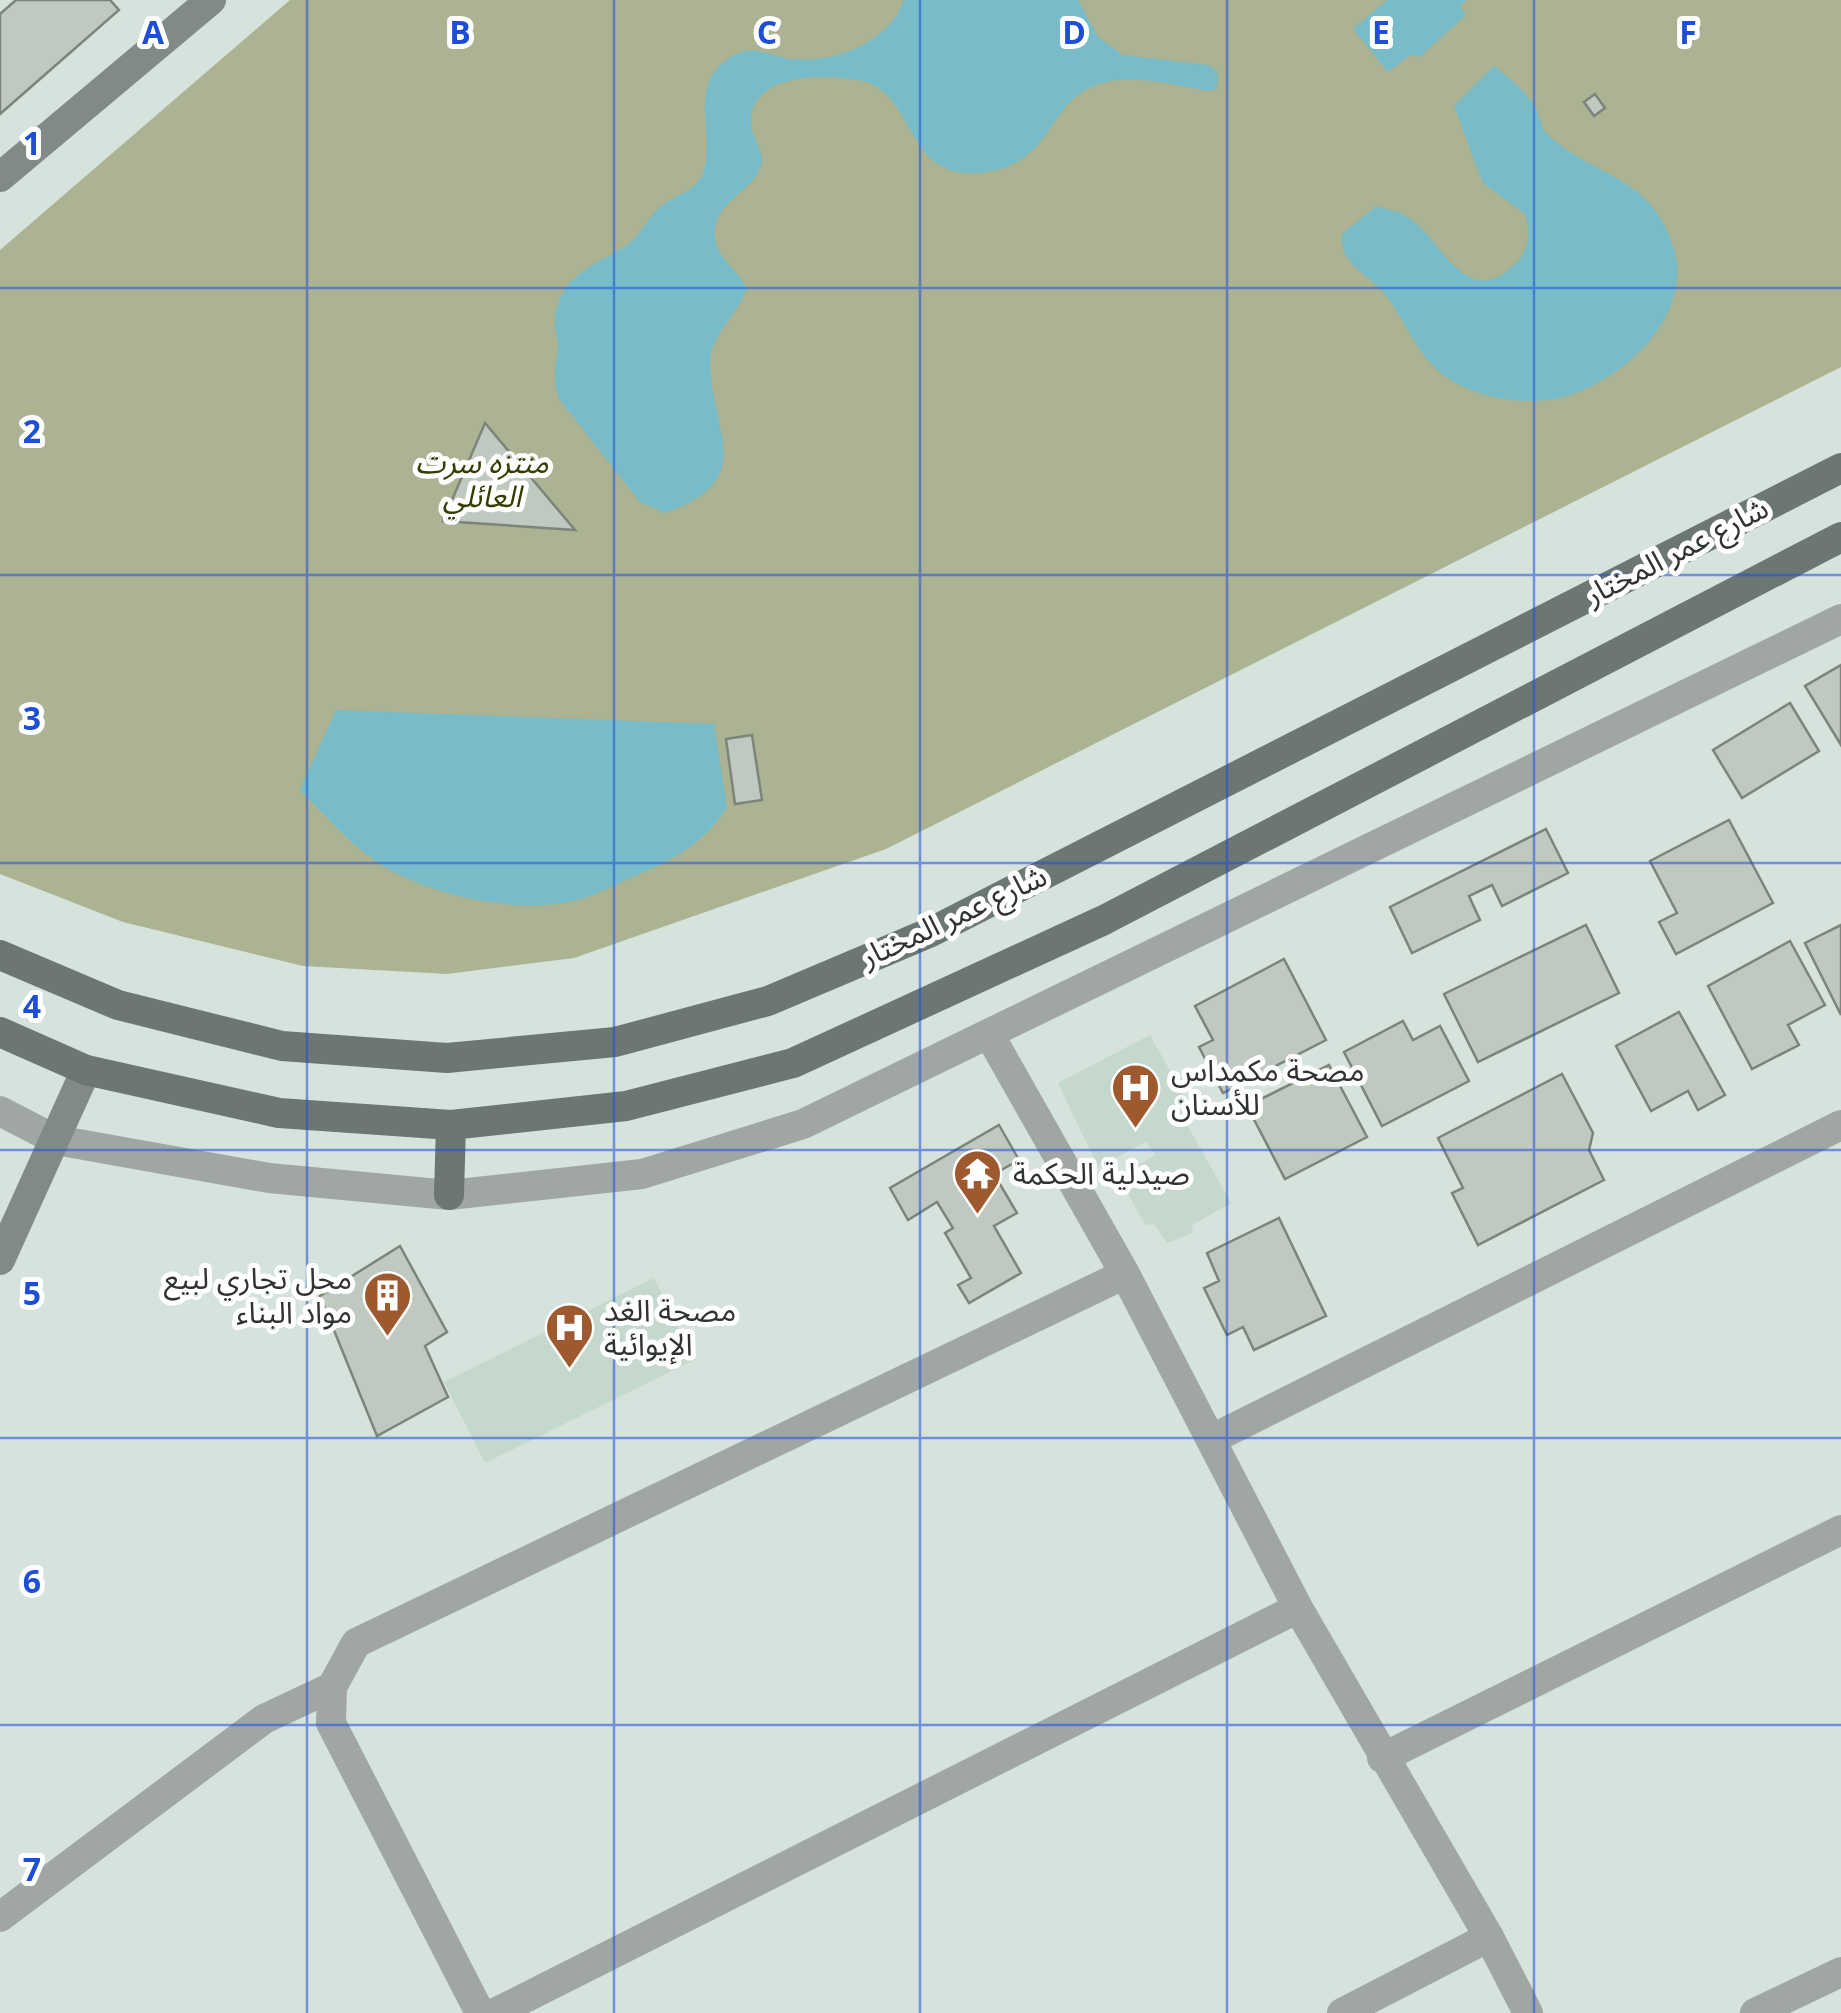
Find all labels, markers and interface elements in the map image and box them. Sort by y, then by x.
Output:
text: A [142,0,165,68]
text: B [449,0,471,68]
text: C [757,0,777,68]
text: D [1062,0,1086,68]
text: E [1372,0,1390,68]
text: F [1679,0,1697,68]
text: 1 [23,111,41,179]
text: 2 [23,399,41,467]
park label: منتزه سرت العائلي [415,432,549,529]
street label: شارع عمر المختار [1572,478,1781,626]
text: 3 [23,686,41,754]
street label: شارع عمر المختار [849,846,1058,988]
text: 4 [23,974,41,1042]
place label: مصحة مكمداس للأسنان [1171,1040,1364,1137]
hospital icon: مصحة مكمداس للأسنان [1110,1062,1162,1130]
place label: صيدلية الحكمة [1013,1143,1190,1206]
temple icon: صيدلية الحكمة [952,1148,1004,1216]
place label: محل تجاري لبيع مواد البناء [164,1248,352,1345]
text: 5 [23,1261,41,1329]
building icon: محل تجاري لبيع مواد البناء [361,1270,413,1338]
place label: مصحة الغد الإيوائية [604,1280,736,1377]
hospital icon: مصحة الغد الإيوائية [543,1302,595,1370]
text: 6 [23,1549,41,1617]
text: 7 [23,1837,41,1905]

